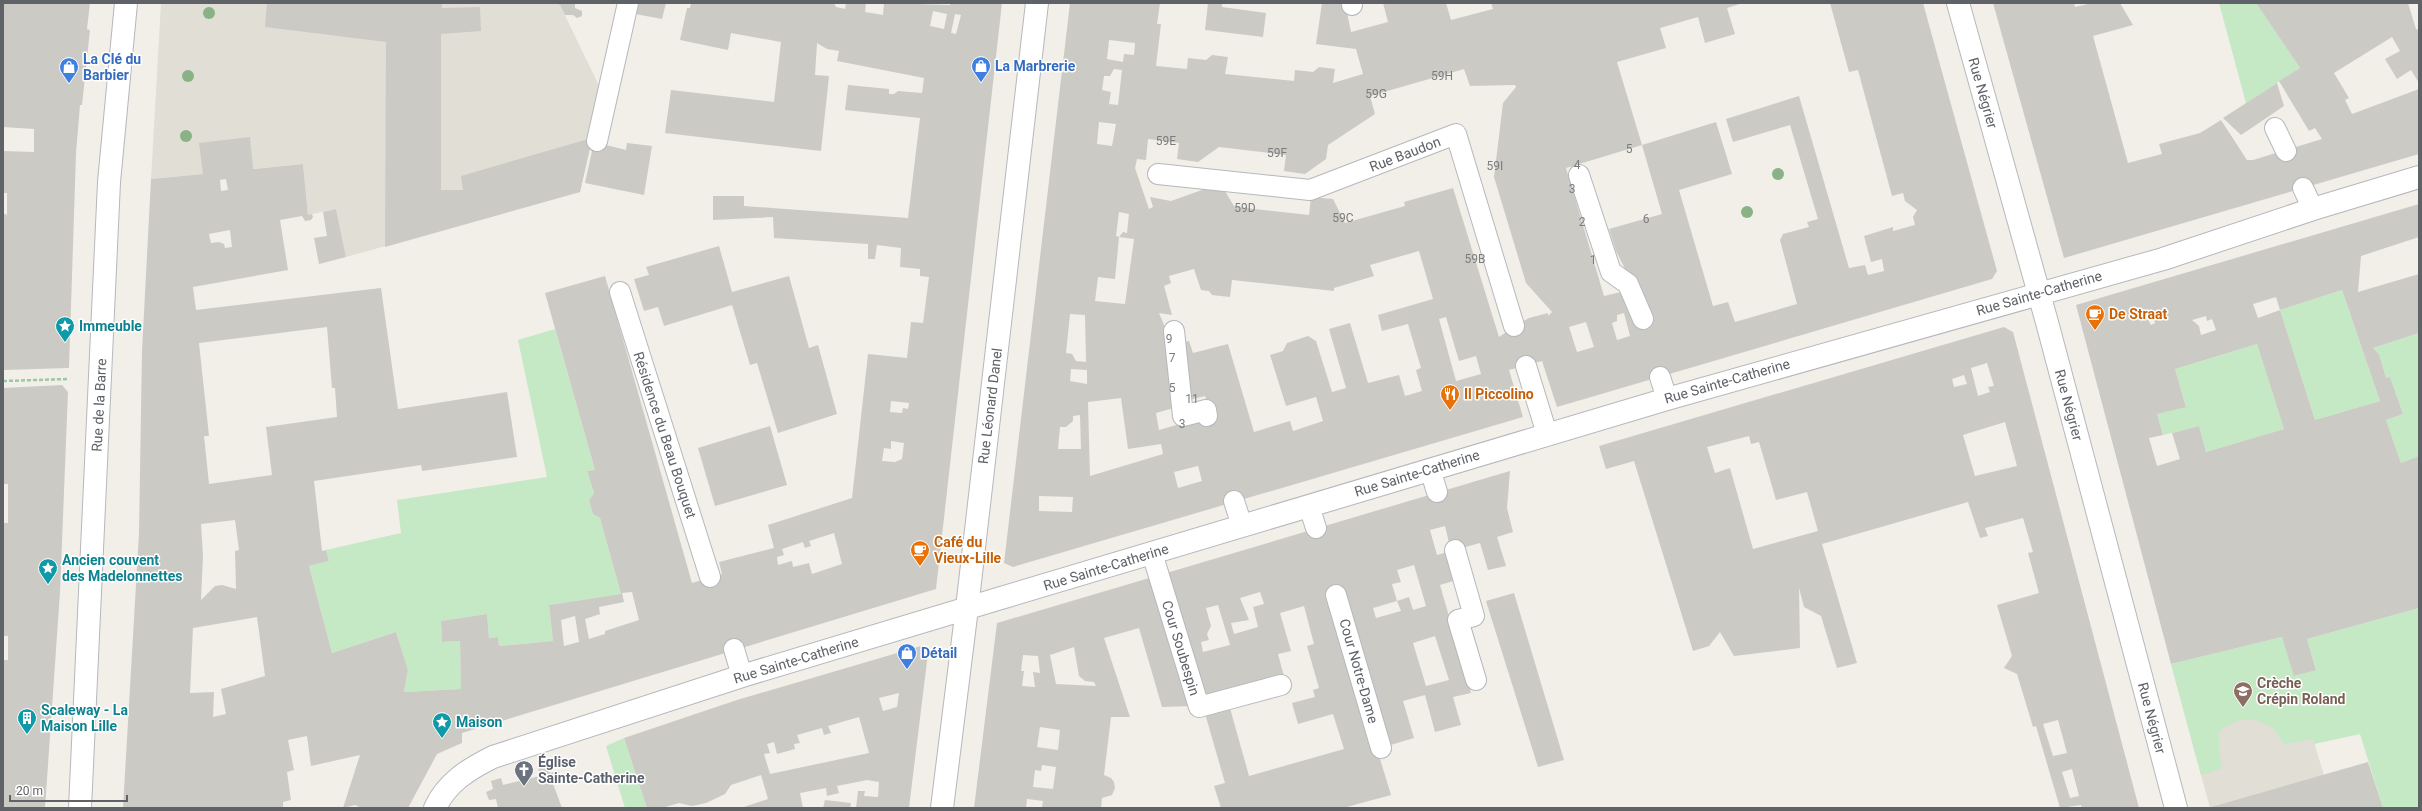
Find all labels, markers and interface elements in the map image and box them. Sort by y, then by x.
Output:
place label: La Clé du Barbier [83,51,141,83]
shop icon: La Marbrerie [970,55,992,83]
shop icon: La Clé du Barbier [58,56,80,84]
street label: Rue Négrier [1965,56,2001,130]
place label: La Marbrerie [995,58,1076,74]
house number: 59H [1431,69,1453,83]
house number: 59G [1365,87,1387,101]
street label: Rue Baudon [1367,133,1443,175]
house number: 59E [1156,134,1176,148]
house number: 5 [1626,142,1633,156]
house number: 59F [1267,146,1287,160]
house number: 4 [1574,158,1581,172]
house number: 59I [1487,159,1503,173]
house number: 3 [1569,182,1575,196]
house number: 59D [1234,201,1256,215]
house number: 59C [1332,211,1354,225]
house number: 6 [1643,212,1650,226]
house number: 2 [1579,215,1586,229]
house number: 59B [1465,252,1485,266]
house number: 1 [1590,253,1596,267]
street label: Rue Sainte-Catherine [1974,267,2104,319]
cafe icon: De Straat [2084,303,2106,331]
place label: De Straat [2109,306,2167,322]
place icon: Immeuble [54,315,76,343]
place label: Immeuble [79,318,142,334]
house number: 9 [1166,332,1172,346]
street label: Rue Léonard Danel [975,347,1005,465]
street label: Résidence du Beau Bouquet [630,350,700,521]
house number: 7 [1169,351,1176,365]
street label: Rue Sainte-Catherine [1662,355,1792,407]
street label: Rue de la Barre [89,358,109,452]
street label: Rue Négrier [2052,368,2086,442]
house number: 5 [1169,381,1176,395]
restaurant icon: Il Piccolino [1439,383,1461,411]
place label: Il Piccolino [1464,386,1534,402]
house number: 11 [1185,392,1199,406]
house number: 3 [1179,417,1185,431]
street label: Rue Sainte-Catherine [1353,446,1481,500]
place label: Café du Vieux-Lille [934,534,1002,566]
cafe icon: Café du Vieux-Lille [909,539,931,567]
street label: Rue Sainte-Catherine [1042,540,1170,594]
place label: Ancien couvent des Madelonnettes [62,552,182,584]
place icon: Ancien couvent des Madelonnettes [37,557,59,585]
street label: Cour Soubespin [1159,599,1203,697]
street label: Cour Notre-Dame [1336,617,1382,725]
street label: Rue Sainte-Catherine [732,633,860,687]
shop icon: Détail [896,642,918,670]
place label: Détail [921,645,957,661]
place label: Crèche Crépin Roland [2257,675,2346,707]
school or university icon: Crèche Crépin Roland [2232,680,2254,708]
street label: Rue Négrier [2135,681,2169,755]
place label: Scaleway - La Maison Lille [41,702,128,734]
building icon: Scaleway - La Maison Lille [16,707,38,735]
place icon: Maison [431,711,453,739]
place label: Maison [456,714,503,730]
place label: Église Sainte-Catherine [538,753,645,786]
church icon: Église Sainte-Catherine [513,759,535,787]
scale bar [10,777,127,803]
text: 20 m [16,784,43,798]

